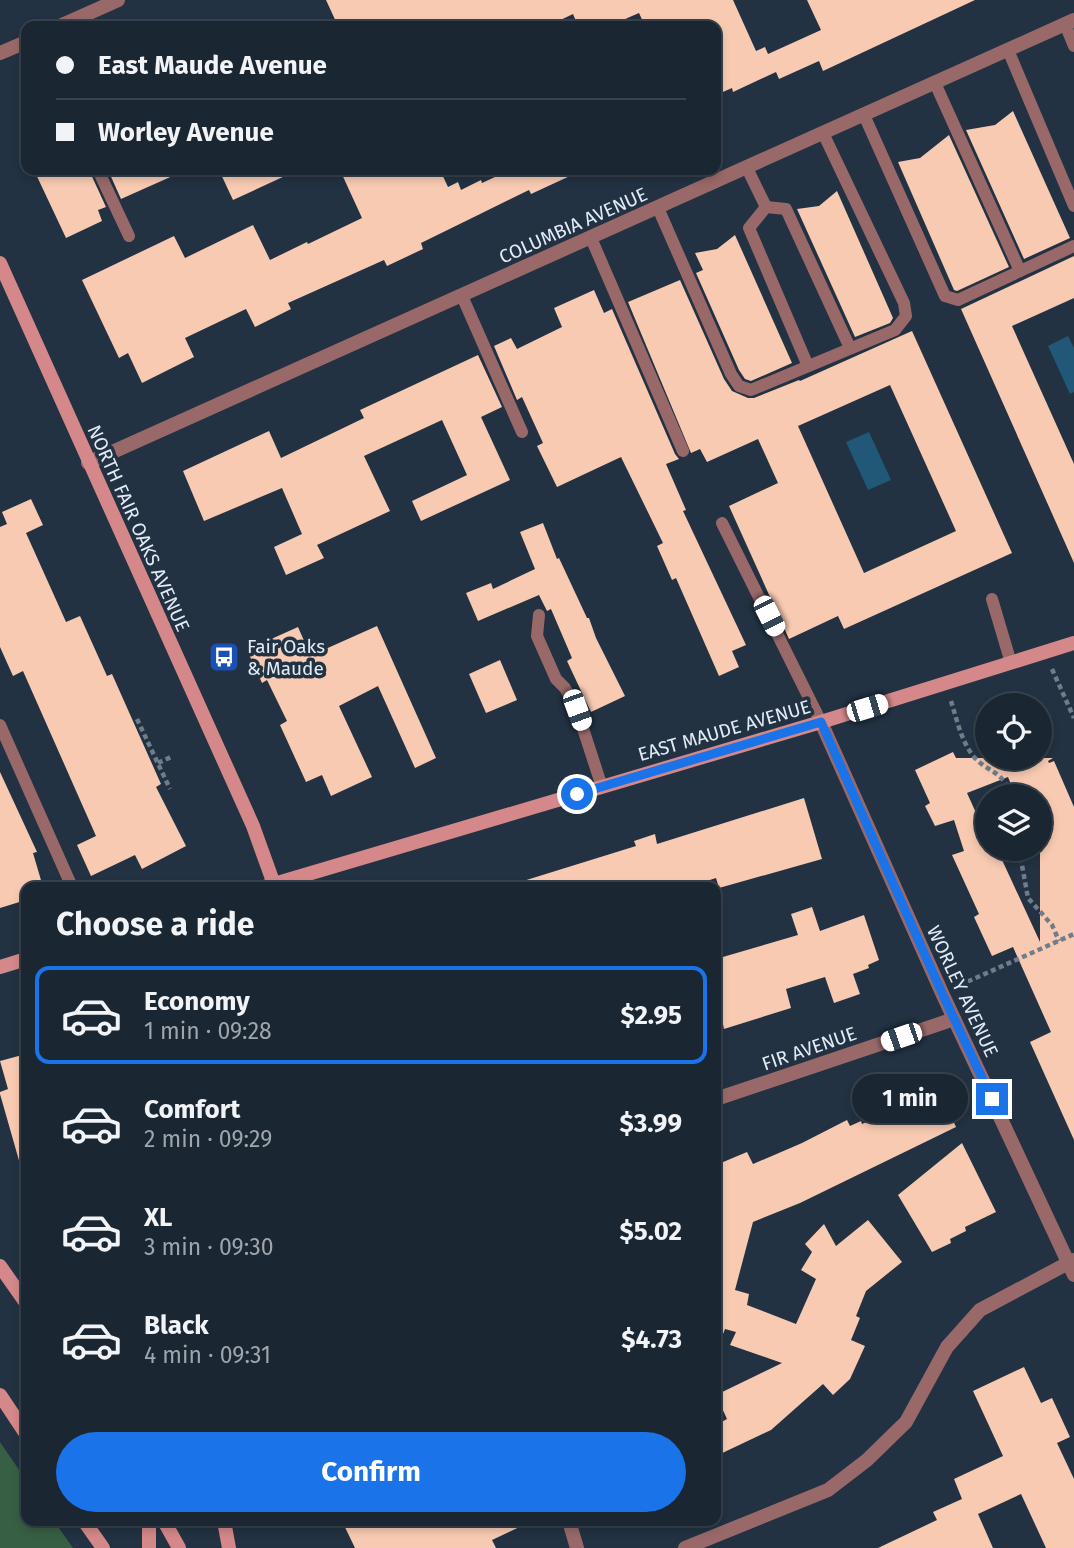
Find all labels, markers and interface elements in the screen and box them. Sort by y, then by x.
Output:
text: East Maude Avenue [98,50,327,81]
text: Worley Avenue [98,117,274,148]
street label: COLUMBIA AVENUE [495,182,651,268]
street label: NORTH FAIR OAKS AVENUE [83,421,195,635]
car [751,593,788,639]
place label: Fair Oaks & Maude [247,635,325,680]
bus stop icon: Fair Oaks & Maude [207,640,241,674]
car [560,687,595,733]
car [844,692,891,724]
map controls [975,693,1052,861]
button: locate [975,693,1052,770]
street label: EAST MAUDE AVENUE [635,695,813,766]
route start [561,778,593,810]
button: layers [975,784,1052,861]
text: Choose a ride [56,905,254,943]
street label: WORLEY AVENUE [922,922,1003,1061]
icon: car [60,984,123,1047]
text: Economy [144,986,250,1017]
text: $2.95 [620,1000,682,1031]
text: 1 min · 09:28 [144,1017,272,1045]
car [878,1020,925,1054]
street label: FIR AVENUE [759,1022,859,1075]
callout: 1 min [852,1074,968,1124]
route end [976,1083,1008,1115]
text: 1 min [882,1084,938,1112]
icon: car [60,1092,123,1155]
text: Comfort [144,1094,240,1125]
text: $3.99 [619,1108,682,1139]
text: 2 min · 09:29 [144,1125,272,1153]
icon: car [60,1200,123,1263]
text: XL [144,1202,172,1233]
text: $5.02 [620,1216,682,1247]
text: 3 min · 09:30 [144,1233,274,1261]
icon: car [60,1308,123,1371]
text: Black [144,1310,209,1341]
text: $4.73 [621,1324,682,1355]
text: 4 min · 09:31 [144,1341,271,1369]
button: Confirm [56,1432,686,1512]

